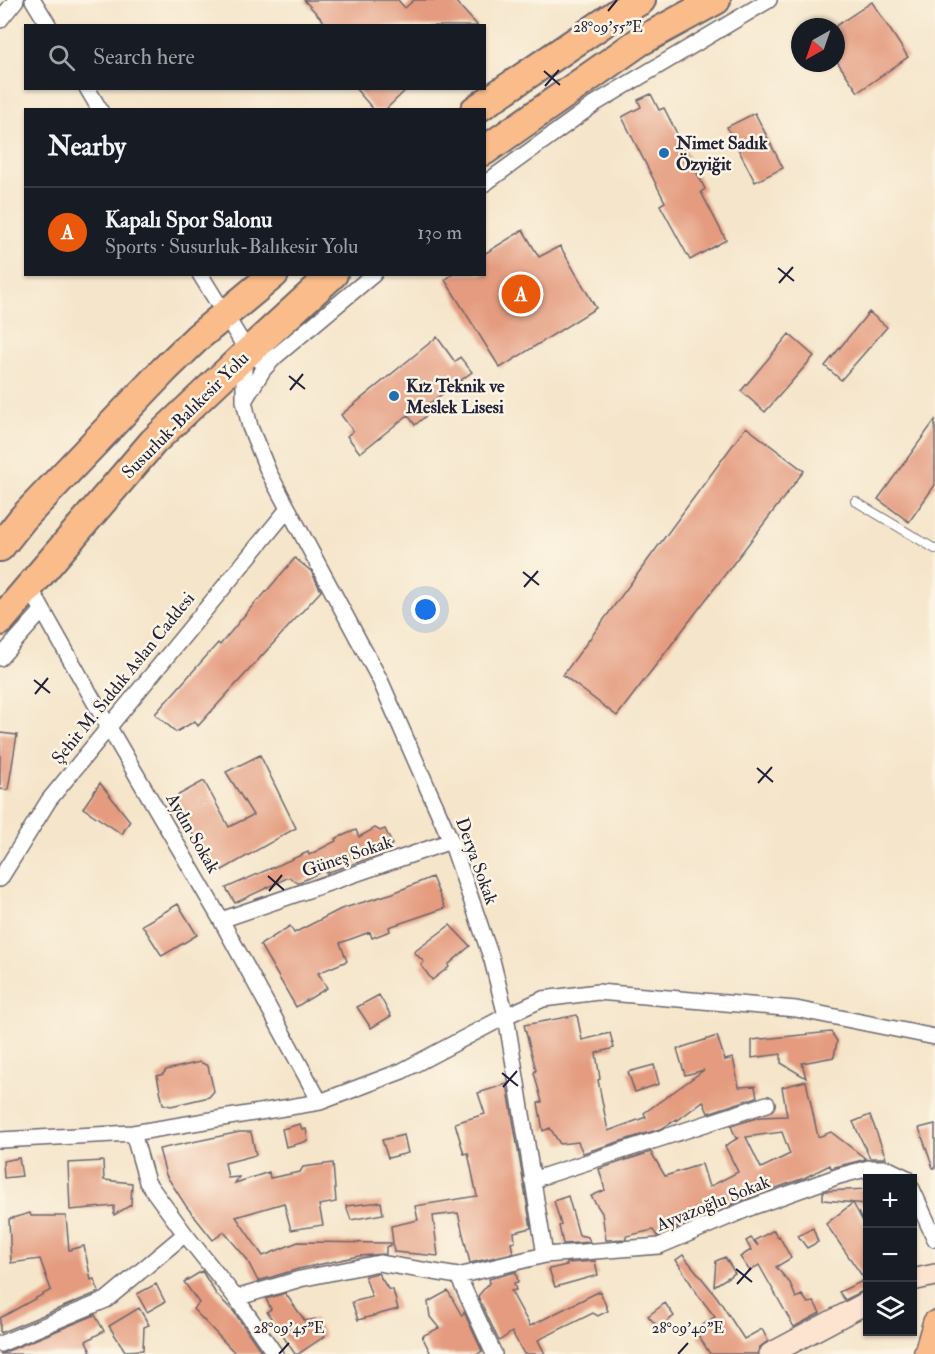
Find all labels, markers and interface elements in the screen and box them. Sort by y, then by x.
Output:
text: 28°09'55"E [573,18,643,37]
north arrow [791,18,845,72]
search box [24,24,486,90]
icon: search [45,41,78,74]
text: Search here [93,43,195,71]
text: Nearby [48,131,126,163]
place label: Nimet Sadık Özyiğit [675,132,768,176]
marker: Nimet Sadık Özyiğit [657,146,671,160]
text: Kapalı Spor Salonu [105,206,272,234]
text: A [61,220,74,245]
text: 130 m [417,220,462,245]
text: Sports · Susurluk-Balıkesir Yolu [105,234,358,259]
pin: A [502,272,540,316]
street label: Susurluk-Balıkesir Yolu [117,347,254,484]
place label: Kız Teknik ve Meslek Lisesi [405,375,505,419]
marker: Kız Teknik ve Meslek Lisesi [387,389,401,403]
street label: Şehit M. Sıddık Aslan Caddesi [47,587,200,769]
your location [411,595,440,624]
street label: Aydın Sokak [160,788,225,878]
street label: Derya Sokak [450,814,503,908]
street label: Güneş Sokak [299,830,396,883]
street label: Ayvazoğlu Sokak [652,1170,774,1237]
map controls [863,1174,917,1336]
button: + [863,1174,917,1228]
button: − [863,1228,917,1282]
button: layers [863,1282,917,1336]
text: 28°09'45"E [253,1319,325,1338]
text: 28°09'40"E [652,1319,724,1338]

